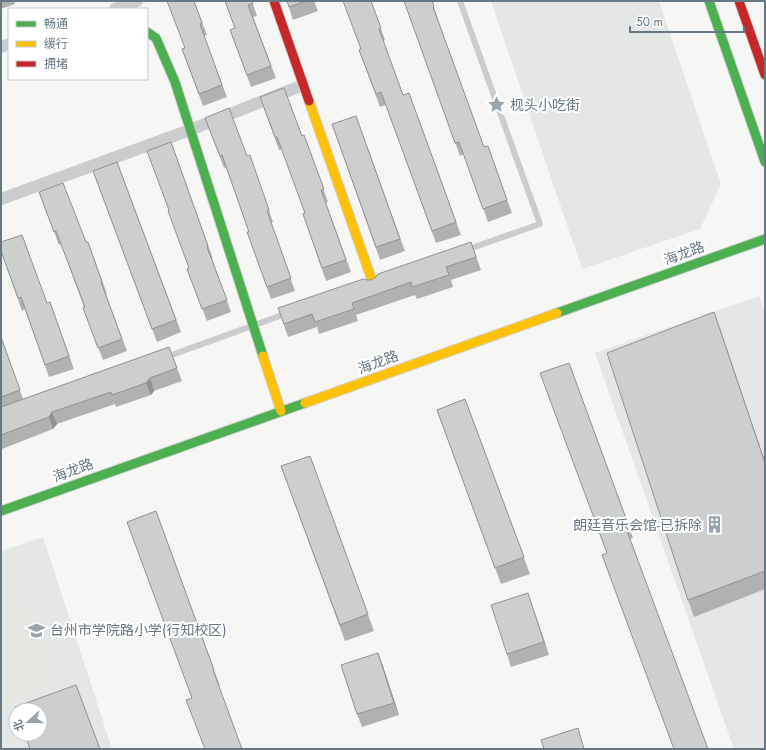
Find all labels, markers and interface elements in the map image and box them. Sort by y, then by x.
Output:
legend [8,8,148,80]
scale bar [630,8,744,34]
text: 50 m [636,13,663,31]
text: 畅通 [44,15,68,33]
text: 缓行 [44,35,68,53]
text: 拥堵 [44,55,68,73]
place icon: 枧头小吃街 [487,95,507,115]
place label: 枧头小吃街 [510,95,580,115]
street label: 海龙路 [661,236,707,270]
street label: 海龙路 [355,345,401,379]
street label: 海龙路 [50,453,96,487]
place label: 朗廷音乐会馆-已拆除 [573,515,702,535]
building icon: 朗廷音乐会馆-已拆除 [705,515,725,535]
school or university icon: 台州市学院路小学(行知校区) [27,620,47,640]
place label: 台州市学院路小学(行知校区) [50,620,227,640]
north arrow [8,702,48,742]
text: 北 [9,718,28,734]

